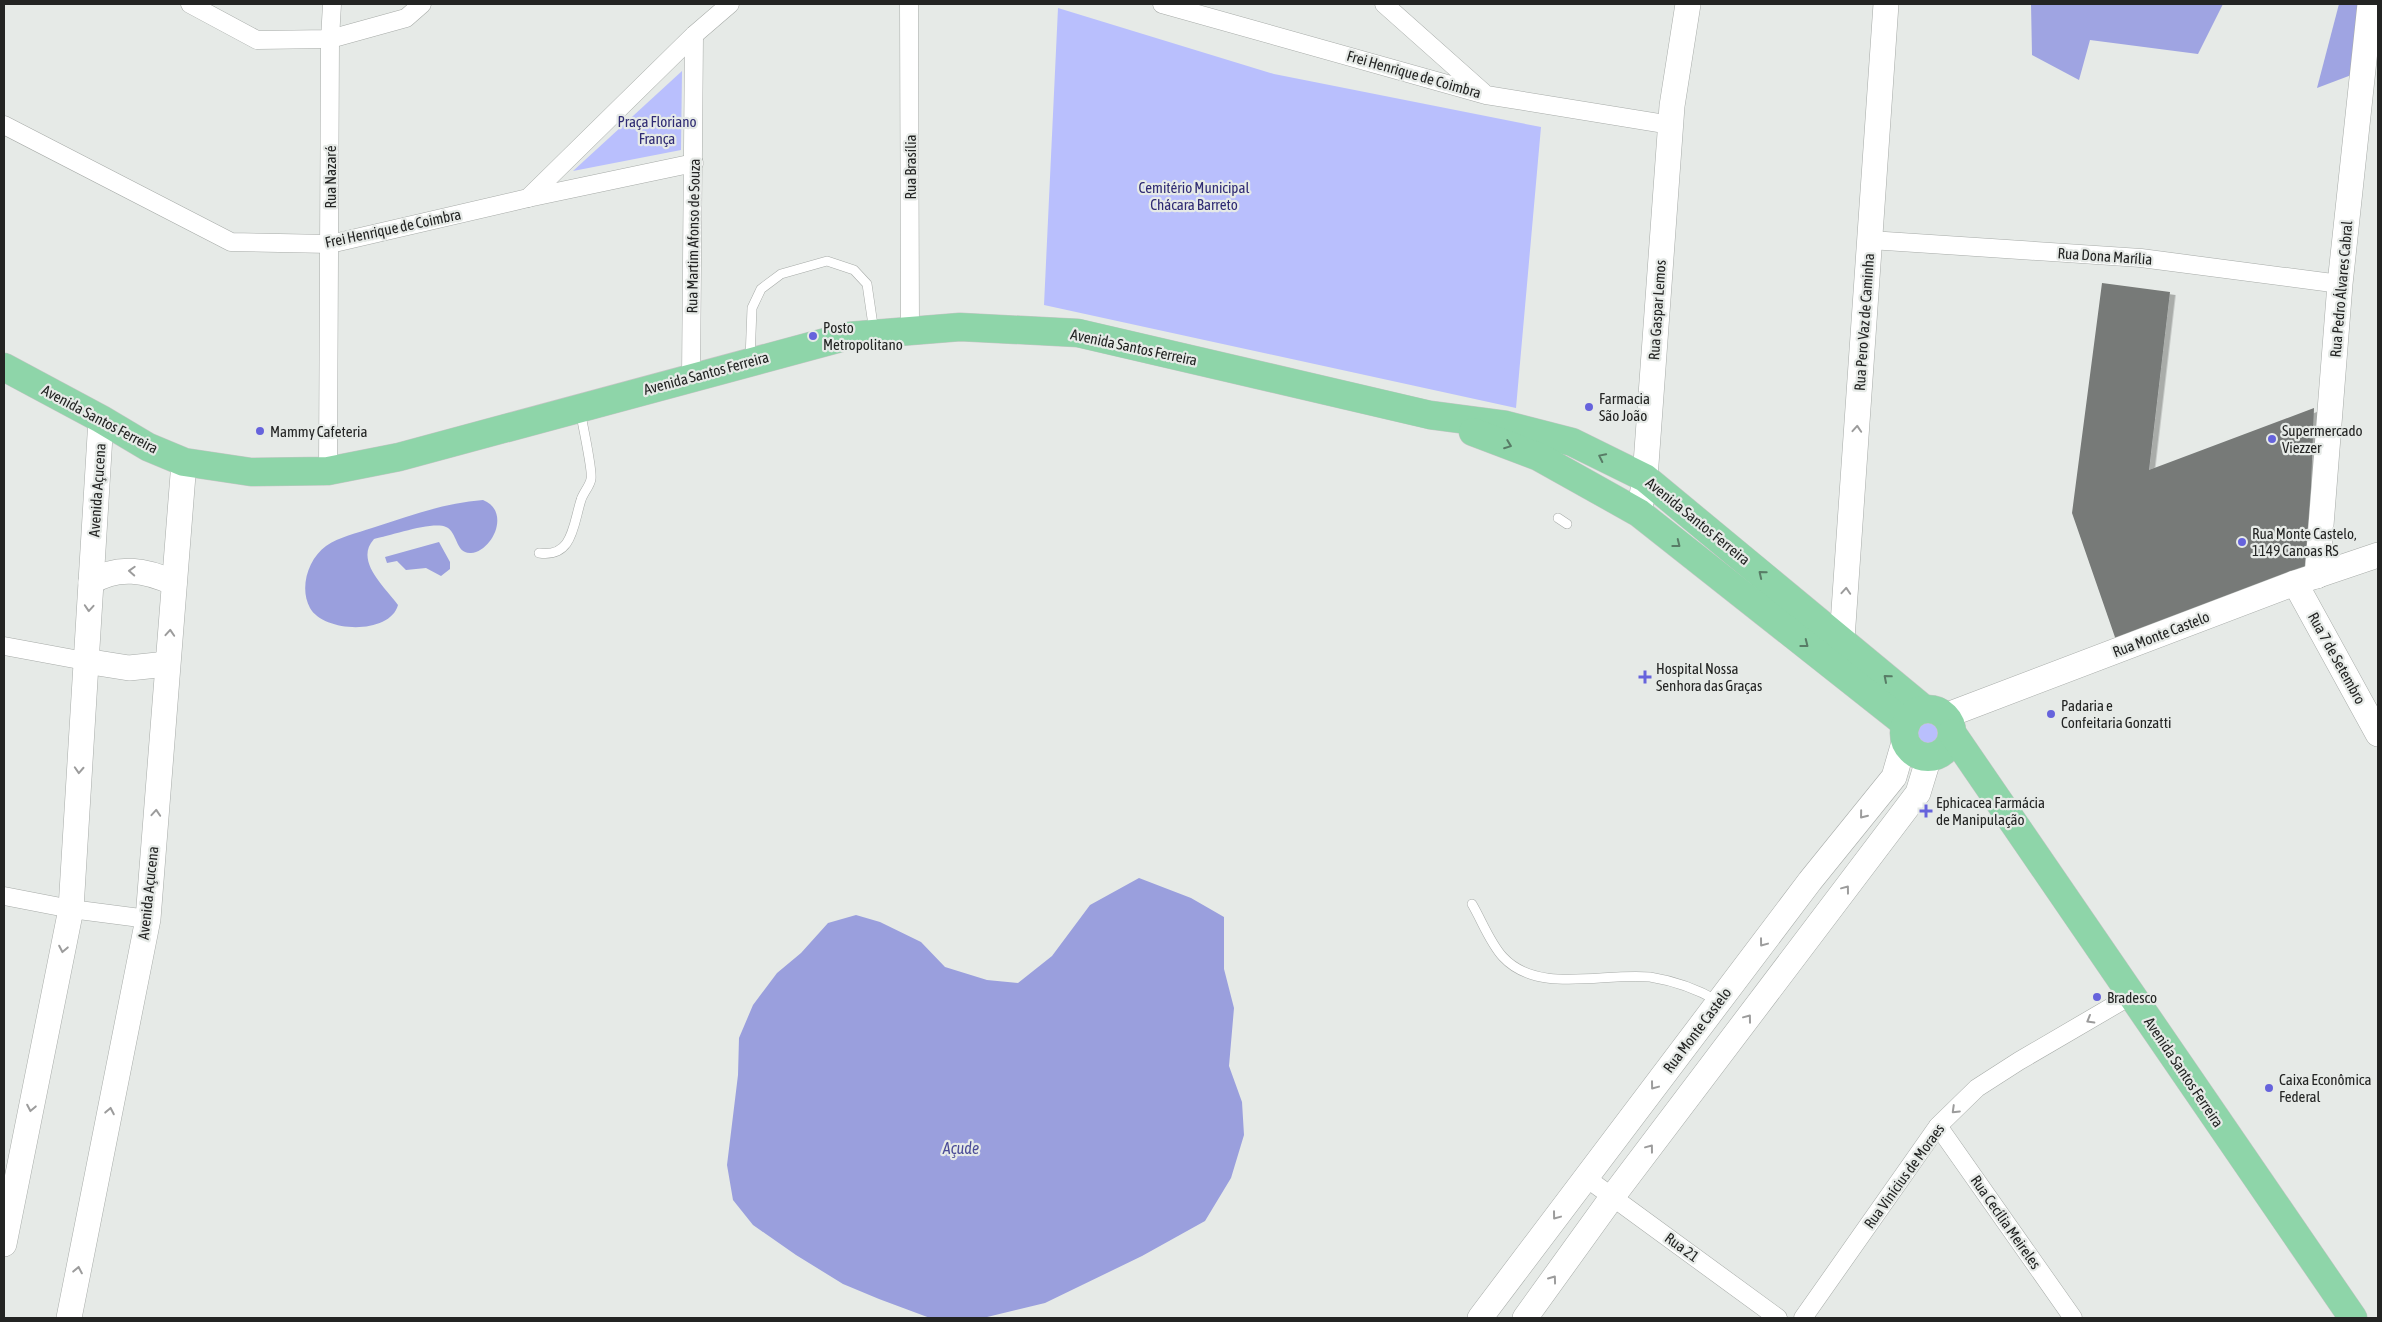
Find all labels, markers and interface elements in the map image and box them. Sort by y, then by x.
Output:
street label: Frei Henrique de Coimbra [1345,47,1483,101]
park label: Praça Floriano França [617,113,697,147]
street label: Rua Brasília [902,134,919,200]
street label: Rua Nazaré [322,145,339,209]
street label: Rua Martim Afonso de Souza [683,158,703,314]
park label: Cemitério Municipal Chácara Barreto [1139,179,1249,213]
street label: Frei Henrique de Coimbra [323,205,463,251]
street label: Rua Pedro Álvares Cabral [2327,220,2355,358]
street label: Rua Dona Marília [2057,244,2153,268]
street label: Rua Pero Vaz de Caminha [1851,252,1877,391]
street label: Rua Gaspar Lemos [1645,259,1669,361]
place label: Posto Metropolitano [823,319,903,353]
street label: Avenida Santos Ferreira [1069,325,1199,369]
marker: Posto Metropolitano [807,330,819,342]
street label: Avenida Santos Ferreira [642,348,770,398]
street label: Avenida Santos Ferreira [39,381,161,457]
place label: Farmacia São João [1599,390,1650,424]
marker: Farmacia São João [1583,401,1595,413]
place label: Supermercado Viezzer [2282,422,2363,456]
place label: Mammy Cafeteria [270,423,367,440]
one-way arrow [1851,424,1862,432]
marker: Mammy Cafeteria [254,425,266,437]
marker: Supermercado Viezzer [2266,433,2278,445]
one-way arrow [1503,439,1512,450]
street label: Avenida Açucena [85,443,109,537]
one-way arrow [1598,453,1607,463]
street label: Avenida Santos Ferreira [1643,474,1753,568]
place label: Rua Monte Castelo, 1149 Canoas RS [2252,525,2357,559]
marker: Rua Monte Castelo, 1149 Canoas RS [2236,536,2248,548]
one-way arrow [1671,538,1680,546]
one-way arrow [128,566,136,577]
one-way arrow [1759,572,1768,580]
one-way arrow [1840,586,1851,594]
one-way arrow [83,604,94,612]
street label: Rua Monte Castelo [2110,608,2212,660]
street label: Rua 7 de Setembro [2305,609,2369,707]
one-way arrow [165,629,176,637]
one-way arrow [1799,639,1808,647]
place label: Hospital Nossa Senhora das Graças [1656,660,1762,694]
marker: Hospital Nossa Senhora das Graças [1638,670,1652,684]
one-way arrow [1884,674,1893,683]
place label: Padaria e Confeitaria Gonzatti [2061,697,2171,731]
marker: Padaria e Confeitaria Gonzatti [2045,708,2057,720]
one-way arrow [74,766,85,774]
place label: Ephicacea Farmácia de Manipulação [1936,794,2045,828]
marker: Ephicacea Farmácia de Manipulação [1920,805,1932,817]
one-way arrow [150,808,161,816]
one-way arrow [1860,809,1868,818]
street label: Avenida Açucena [135,845,161,941]
one-way arrow [1840,885,1849,895]
one-way arrow [1760,937,1768,946]
one-way arrow [58,945,69,953]
street label: Rua Monte Castelo [1660,984,1734,1076]
place label: Bradesco [2107,989,2157,1006]
marker: Bradesco [2091,991,2103,1003]
one-way arrow [2086,1013,2095,1023]
street label: Avenida Santos Ferreira [2141,1014,2227,1130]
one-way arrow [1742,1015,1751,1024]
place label: Caixa Econômica Federal [2279,1071,2371,1105]
one-way arrow [1651,1080,1660,1090]
marker: Caixa Econômica Federal [2263,1082,2275,1094]
one-way arrow [26,1104,37,1113]
one-way arrow [1952,1104,1961,1113]
one-way arrow [104,1107,114,1115]
street label: Rua Vinícius de Moraes [1860,1120,1948,1232]
water label: Açude [942,1139,979,1158]
one-way arrow [1644,1145,1652,1154]
street label: Rua Cecília Meireles [1967,1172,2045,1272]
one-way arrow [1553,1210,1562,1220]
street label: Rua 21 [1662,1229,1702,1265]
one-way arrow [72,1266,83,1275]
one-way arrow [1548,1276,1556,1285]

